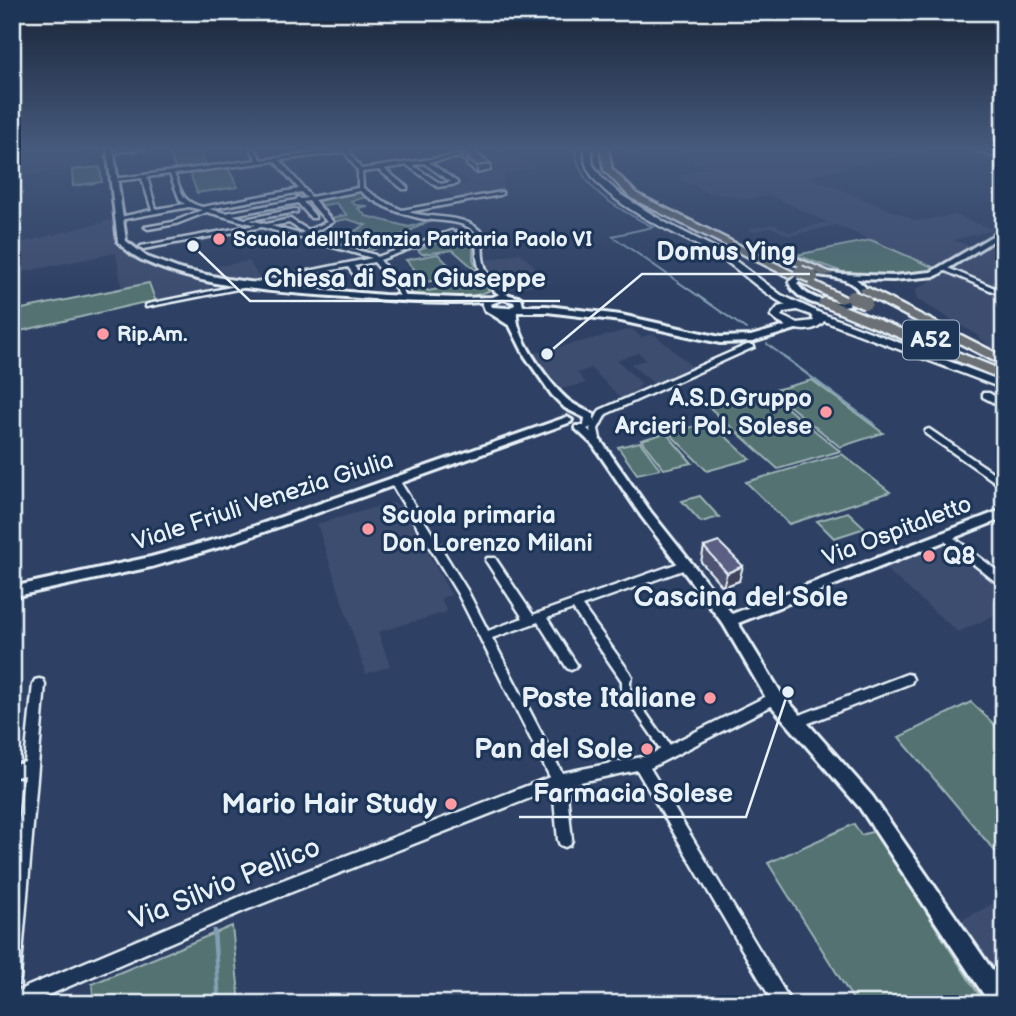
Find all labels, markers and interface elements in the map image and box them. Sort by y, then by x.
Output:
place label: Scuola dell'Infanzia Paritaria Paolo VI [233,227,592,252]
callout: Domus Ying [642,227,810,274]
marker: Scuola dell'Infanzia Paritaria Paolo VI [211,231,227,247]
text: Domus Ying [656,237,796,268]
callout: Chiesa di San Giuseppe [250,254,560,301]
text: Chiesa di San Giuseppe [264,264,546,295]
road number: A52 [903,320,959,360]
place label: Rip.Am. [117,322,188,347]
marker: Rip.Am. [95,326,111,342]
place label: A.S.D.Gruppo Arcieri Pol. Solese [614,384,812,441]
marker: A.S.D.Gruppo Arcieri Pol. Solese [818,404,834,420]
street label: Viale Friuli Venezia Giulia [129,445,397,557]
street label: Via Ospitaletto [818,489,976,573]
place label: Scuola primaria Don Lorenzo Milani [382,501,593,558]
marker: Scuola primaria Don Lorenzo Milani [360,521,376,537]
place label: Q8 [943,542,976,571]
marker: Q8 [921,548,937,564]
district label: Cascina del Sole [634,581,848,614]
place label: Poste Italiane [521,682,696,715]
marker: Poste Italiane [702,690,718,706]
place label: Pan del Sole [474,733,633,766]
marker: Pan del Sole [639,741,655,757]
callout: Farmacia Solese [519,770,746,817]
text: Farmacia Solese [533,779,733,810]
place label: Mario Hair Study [222,788,437,821]
marker: Mario Hair Study [443,796,459,812]
street label: Via Silvio Pellico [125,831,325,937]

